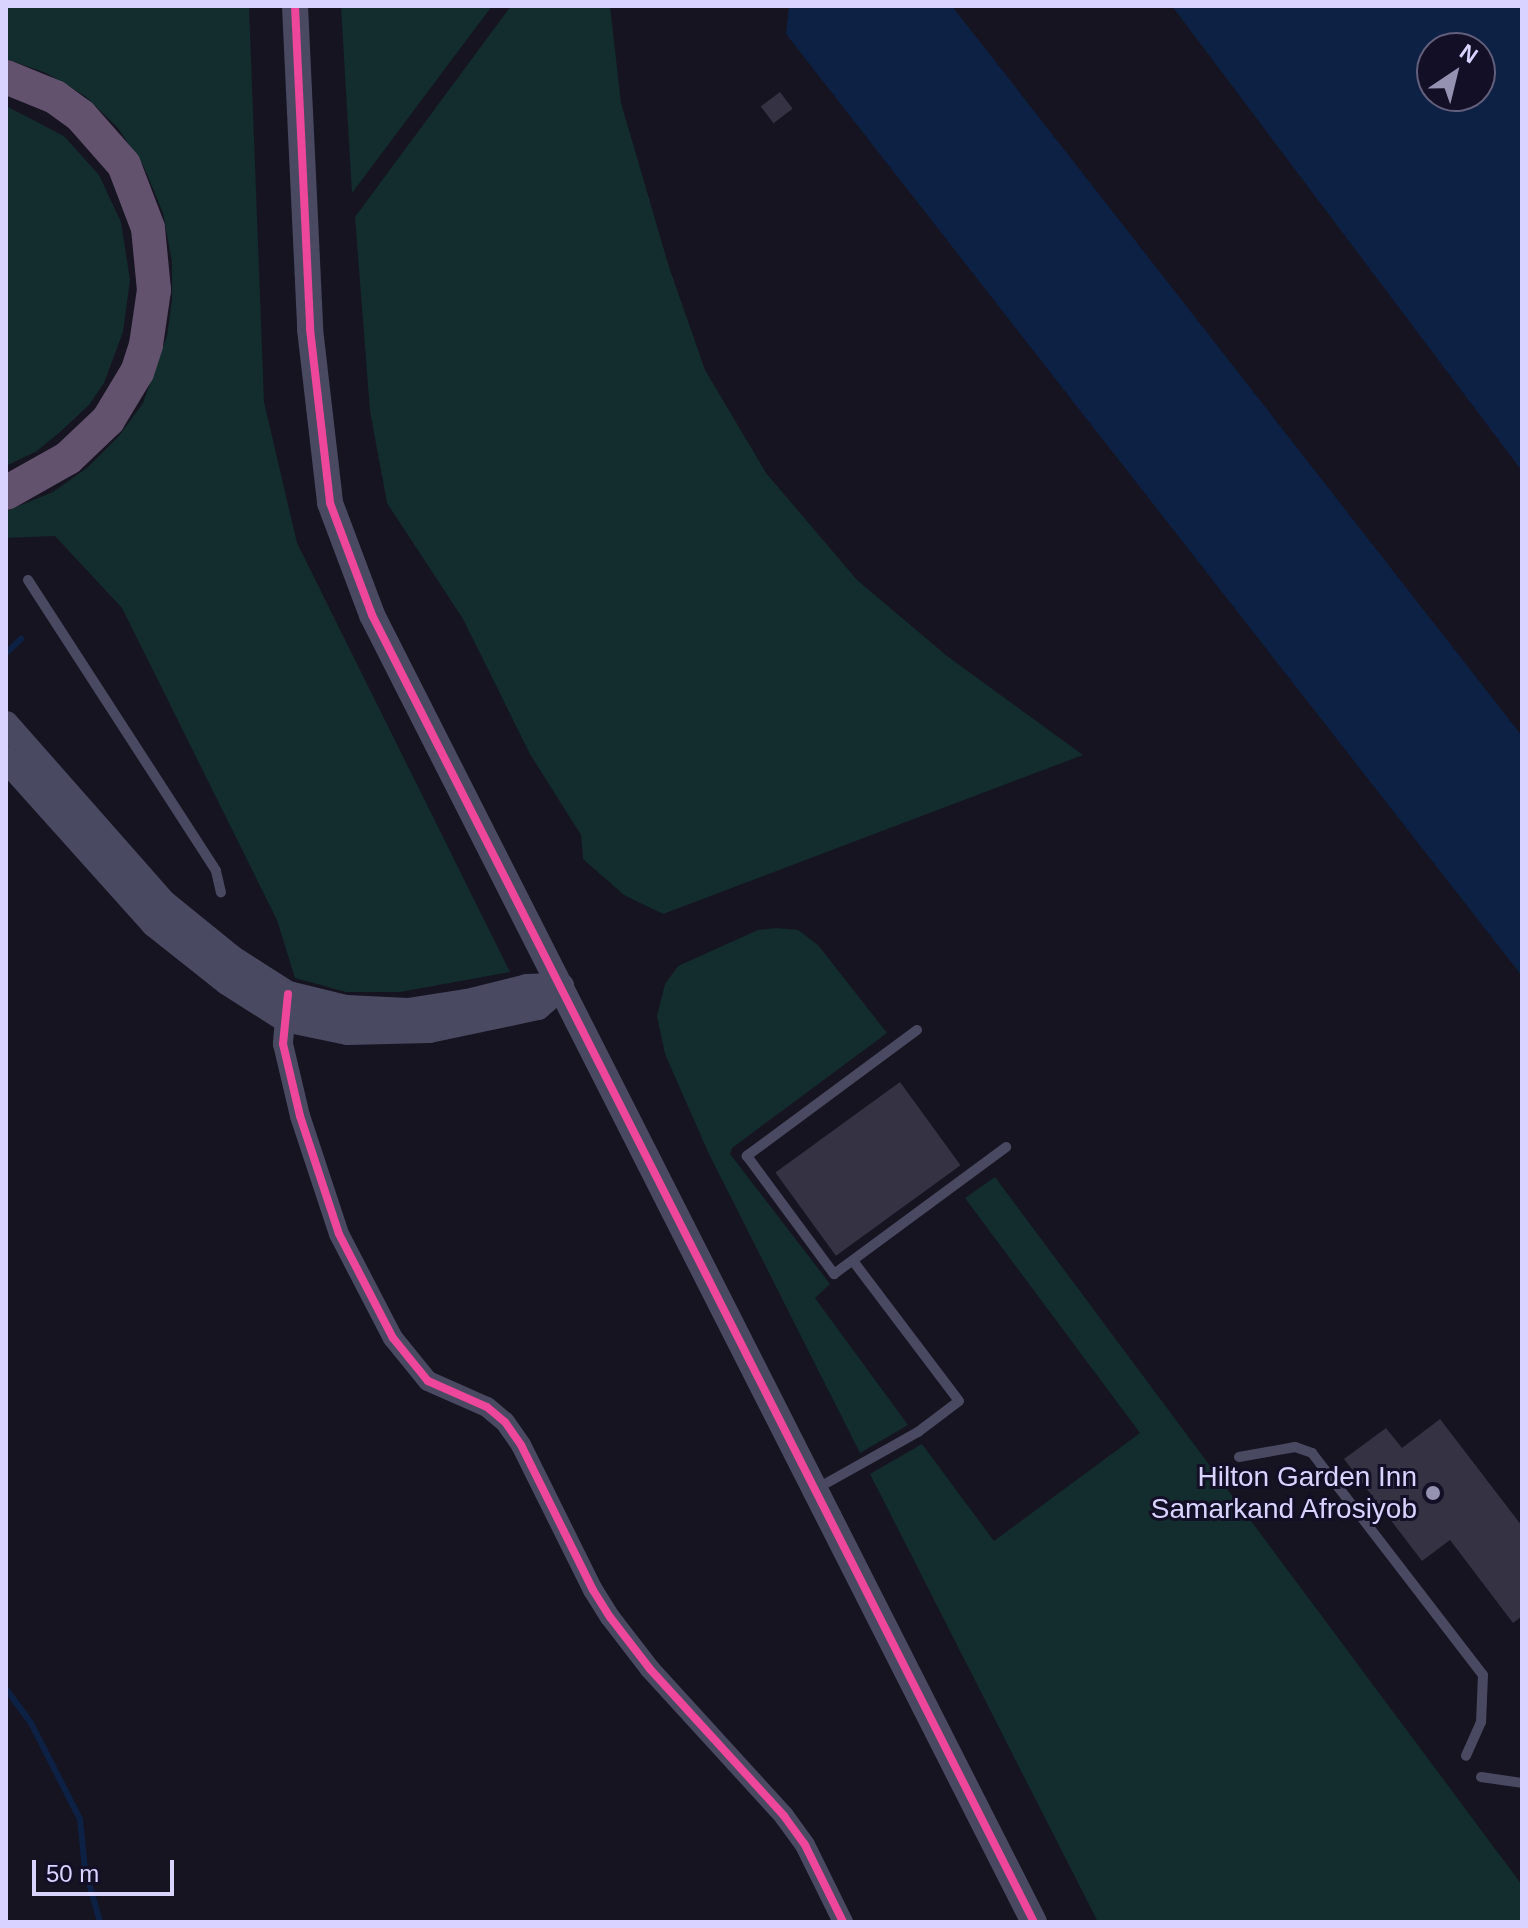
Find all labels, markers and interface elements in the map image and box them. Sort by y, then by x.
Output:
north arrow [1416,32,1496,112]
text: N [1455,39,1483,68]
place label: Hilton Garden Inn Samarkand Afrosiyob [1149,1460,1417,1526]
marker: Hilton Garden Inn Samarkand Afrosiyob [1424,1484,1442,1502]
scale bar [36,1844,178,1894]
text: 50 m [46,1860,99,1887]

